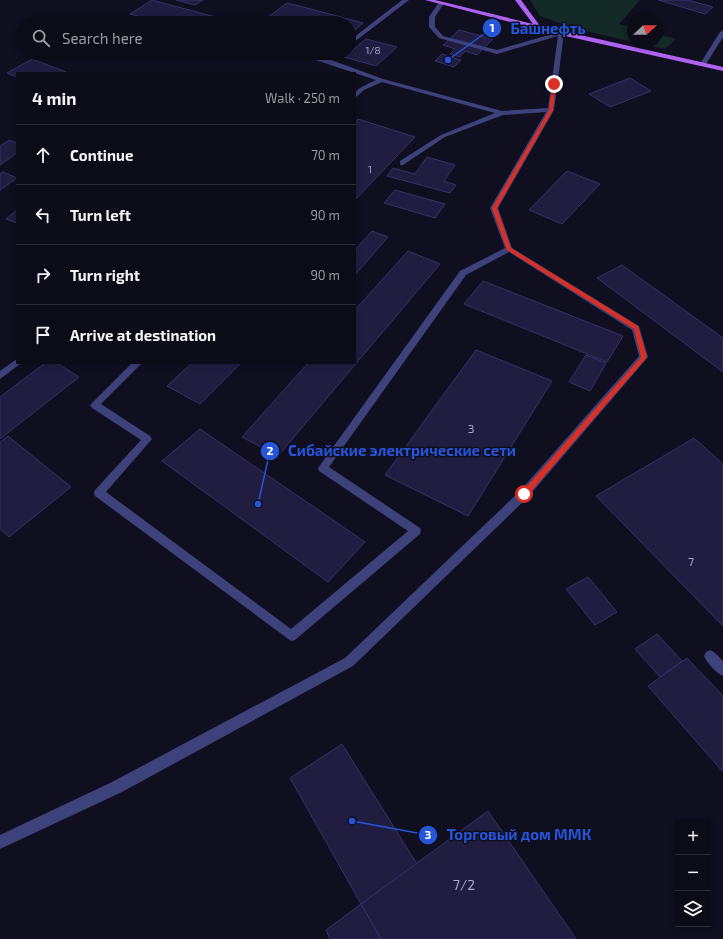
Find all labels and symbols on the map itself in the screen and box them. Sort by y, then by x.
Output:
north arrow [627,12,663,48]
callout: Башнефть [482,15,593,42]
text: Башнефть [510,19,586,37]
text: 1 [489,20,495,34]
house number: 1/8 [365,44,381,56]
route end [545,75,563,93]
house number: 1 [368,163,372,175]
house number: 3 [468,421,474,435]
callout: Сибайские электрические сети [260,437,524,464]
text: Сибайские электрические сети [288,441,516,459]
text: 2 [267,443,274,457]
route start [515,485,533,503]
house number: 7 [688,554,694,568]
callout: Торговый дом ММК [418,821,599,848]
text: Торговый дом ММК [447,825,592,843]
text: 3 [425,827,432,841]
house number: 7/2 [453,876,475,893]

